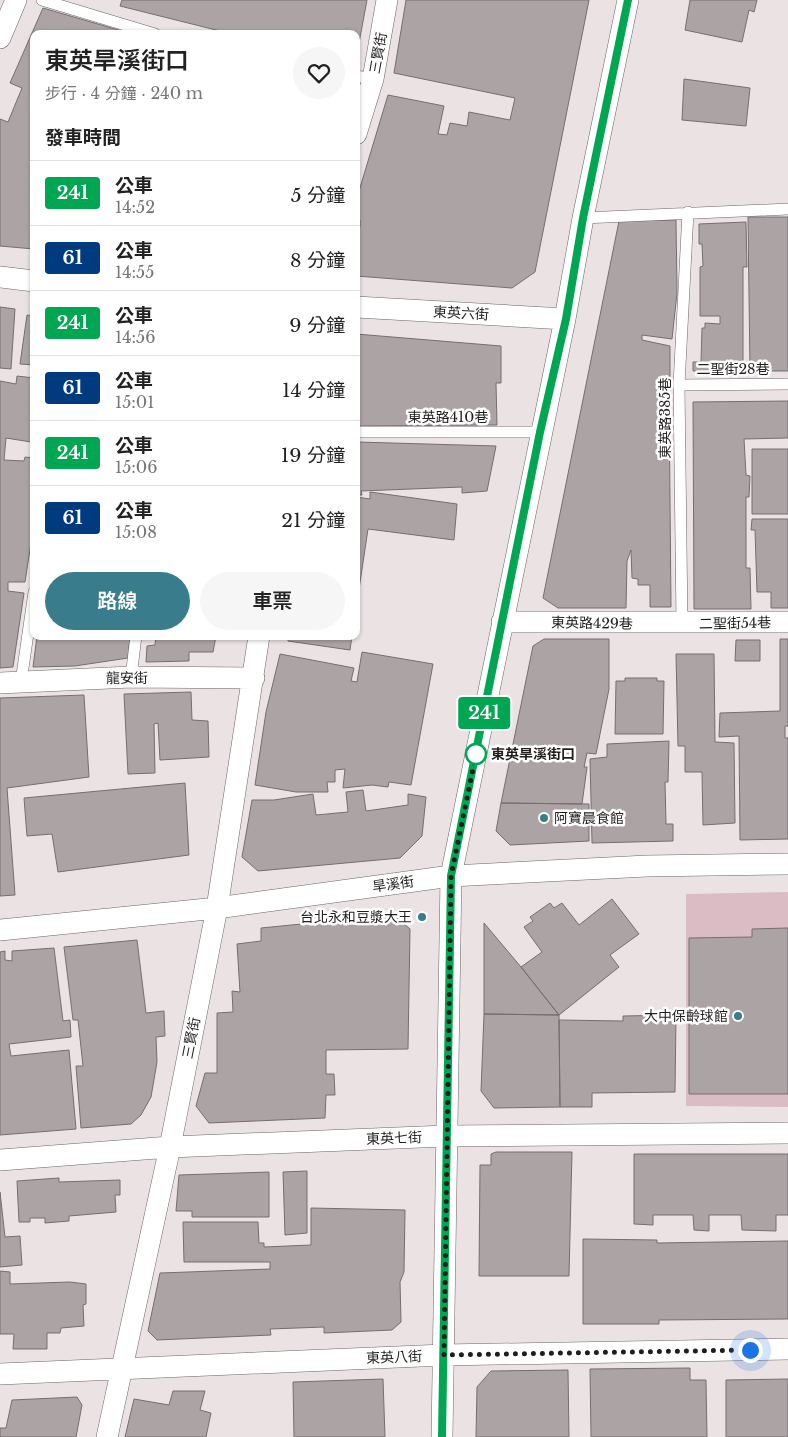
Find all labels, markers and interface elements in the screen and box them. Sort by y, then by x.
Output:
street label: 三賢街 [365,31,391,75]
text: 東英旱溪街口 [45,46,189,75]
button: heart [293,47,345,99]
text: 步行 · 4 分鐘 · 240 m [45,83,203,103]
text: 發車時間 [45,126,121,149]
text: 公車 [115,174,153,197]
text: 241 [57,182,88,204]
text: 5 分鐘 [291,184,345,207]
text: 14:52 [115,197,155,217]
text: 公車 [115,239,153,262]
text: 61 [63,247,82,269]
text: 8 分鐘 [290,249,345,272]
text: 14:55 [115,262,154,282]
street label: 東英六街 [433,303,489,323]
text: 公車 [115,304,153,327]
text: 241 [57,312,88,334]
text: 9 分鐘 [289,314,345,337]
text: 14:56 [115,327,155,347]
street label: 二聖街28巷 [696,360,770,378]
text: 公車 [115,369,153,392]
text: 61 [63,377,82,399]
street label: 東英路385巷 [656,377,674,459]
text: 14 分鐘 [282,379,345,402]
text: 15:01 [115,392,154,412]
street label: 東英路410巷 [408,408,488,426]
text: 公車 [115,434,153,457]
text: 241 [57,442,88,464]
text: 19 分鐘 [281,444,345,467]
text: 15:06 [115,457,158,477]
text: 公車 [115,499,153,522]
text: 61 [63,507,82,529]
text: 21 分鐘 [281,509,345,532]
text: 15:08 [115,522,157,542]
button: 路線 [45,572,190,630]
button: 車票 [200,572,345,630]
street label: 東英路429巷 [551,613,633,633]
street label: 二聖街54巷 [699,613,771,633]
street label: 龍安街 [106,669,148,687]
line badge: 241 [455,697,513,729]
text: 241 [468,702,500,724]
marker: 東英旱溪街口 [465,743,487,765]
place label: 東英旱溪街口 [491,745,575,763]
place label: 阿寶晨食館 [554,809,624,827]
marker: 阿寶晨食館 [538,812,550,824]
street label: 旱溪街 [371,872,415,896]
place label: 台北永和豆漿大王 [300,908,412,926]
marker: 台北永和豆漿大王 [416,911,428,923]
place label: 大中保齡球館 [644,1007,728,1025]
marker: 大中保齡球館 [732,1010,744,1022]
street label: 三賢街 [178,1016,204,1060]
street label: 東英七街 [366,1128,422,1148]
your location [738,1338,763,1363]
street label: 東英八街 [366,1347,422,1367]

